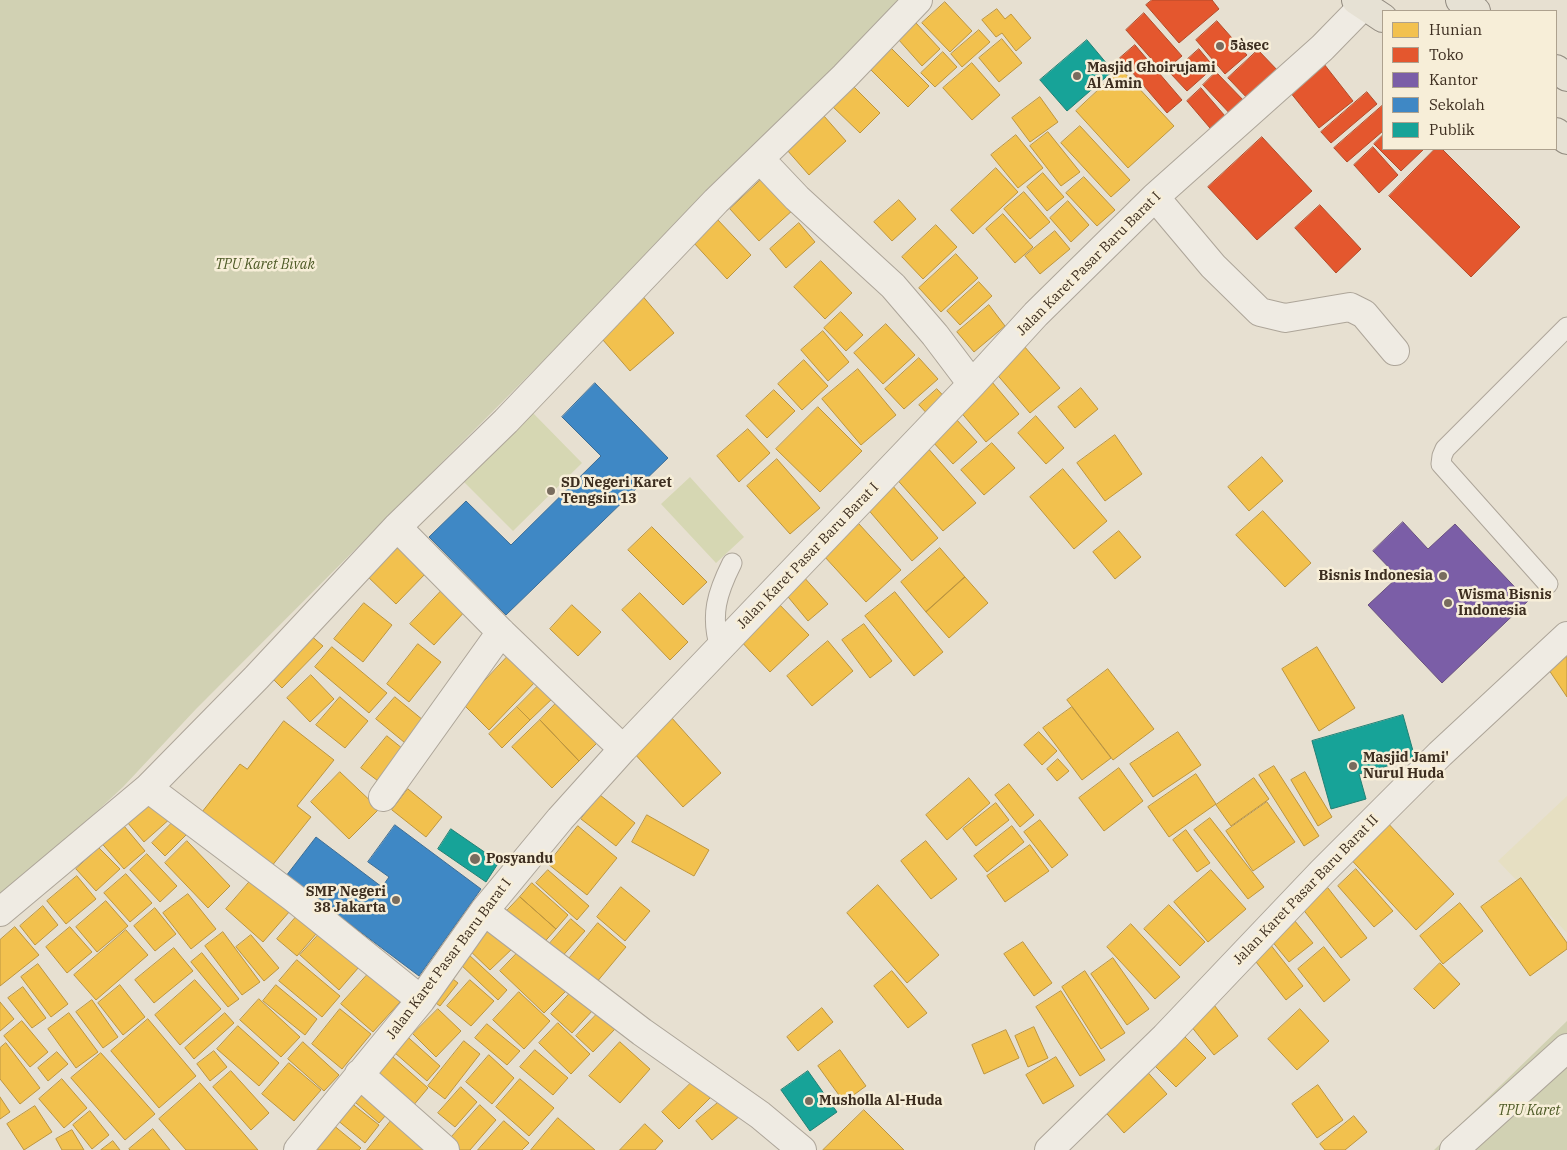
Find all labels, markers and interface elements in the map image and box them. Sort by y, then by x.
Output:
legend [1382,10,1557,150]
text: Hunian [1429,20,1482,39]
place label: 5àsec [1230,38,1269,54]
marker: 5àsec [1214,40,1226,52]
text: Toko [1429,45,1464,64]
place label: Masjid Ghoirujami Al Amin [1087,60,1216,92]
marker: Masjid Ghoirujami Al Amin [1071,70,1083,82]
text: Kantor [1429,70,1478,89]
text: Sekolah [1429,95,1485,114]
text: Publik [1429,120,1475,139]
street label: Jalan Karet Pasar Baru Barat I [1014,189,1164,339]
park label: TPU Karet Bivak [215,257,315,273]
place label: SD Negeri Karet Tengsin 13 [561,475,672,508]
street label: Jalan Karet Pasar Baru Barat I [734,479,882,633]
marker: SD Negeri Karet Tengsin 13 [545,485,557,497]
place label: Bisnis Indonesia [1318,568,1433,584]
marker: Bisnis Indonesia [1437,570,1449,582]
place label: Wisma Bisnis Indonesia [1458,587,1552,620]
marker: Wisma Bisnis Indonesia [1442,597,1454,609]
place label: Masjid Jami' Nurul Huda [1363,750,1449,782]
marker: Masjid Jami' Nurul Huda [1347,760,1359,772]
street label: Jalan Karet Pasar Baru Barat II [1230,812,1382,968]
place label: Posyandu [486,851,553,867]
marker: Posyandu [468,852,482,866]
street label: Jalan Karet Pasar Baru Barat I [383,875,515,1043]
place label: SMP Negeri 38 Jakarta [306,884,386,916]
marker: SMP Negeri 38 Jakarta [390,894,402,906]
place label: Musholla Al-Huda [819,1093,943,1109]
marker: Musholla Al-Huda [803,1095,815,1107]
park label: TPU Karet [1498,1103,1560,1119]

